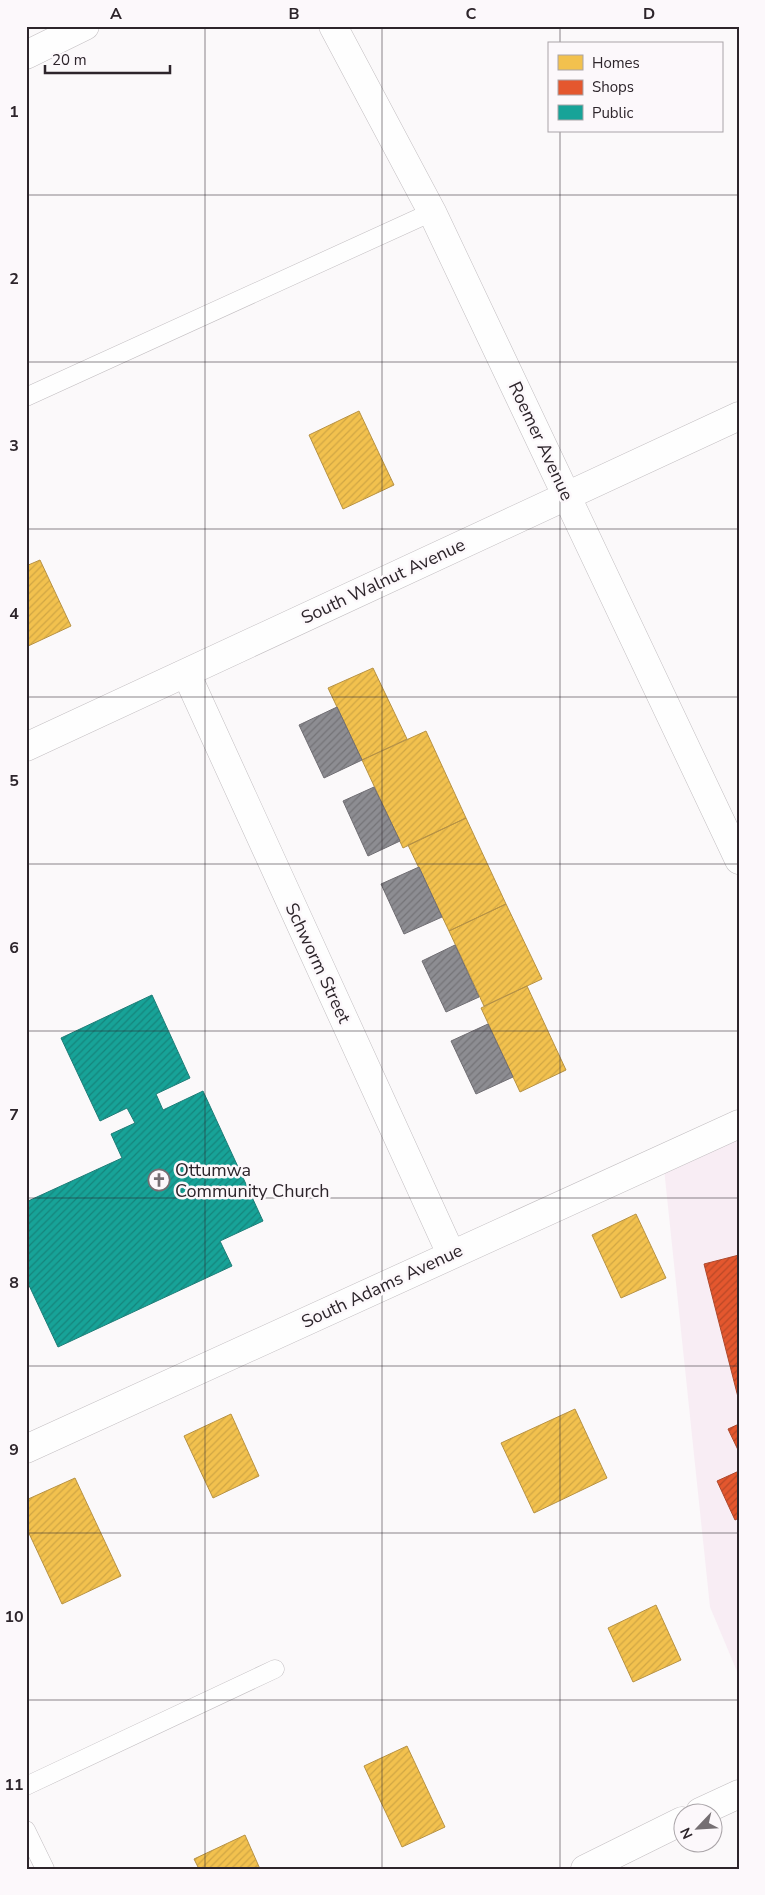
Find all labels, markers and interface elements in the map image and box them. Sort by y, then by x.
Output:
text: A [110,3,122,25]
text: B [288,3,300,25]
text: C [466,3,477,25]
text: D [643,3,655,25]
scale bar [45,42,170,74]
legend [548,42,722,132]
text: 20 m [52,50,87,70]
text: Homes [592,53,640,73]
text: Shops [592,77,634,97]
text: 1 [9,101,19,123]
text: Public [592,103,633,123]
text: 2 [9,268,19,290]
street label: Roemer Avenue [503,378,579,504]
text: 3 [9,435,19,457]
street label: South Walnut Avenue [297,532,469,630]
text: 4 [9,603,19,625]
text: 5 [9,770,19,792]
street label: Schworm Street [280,899,357,1028]
text: 6 [9,937,19,959]
text: 7 [9,1104,19,1126]
place label: Ottumwa Community Church [175,1158,329,1203]
church icon: Ottumwa Community Church [147,1168,171,1192]
street label: South Adams Avenue [297,1238,467,1334]
text: 8 [9,1272,19,1294]
text: 9 [9,1439,19,1461]
text: 10 [4,1606,24,1628]
text: 11 [4,1774,24,1796]
north arrow [672,1802,722,1852]
text: N [676,1825,697,1842]

